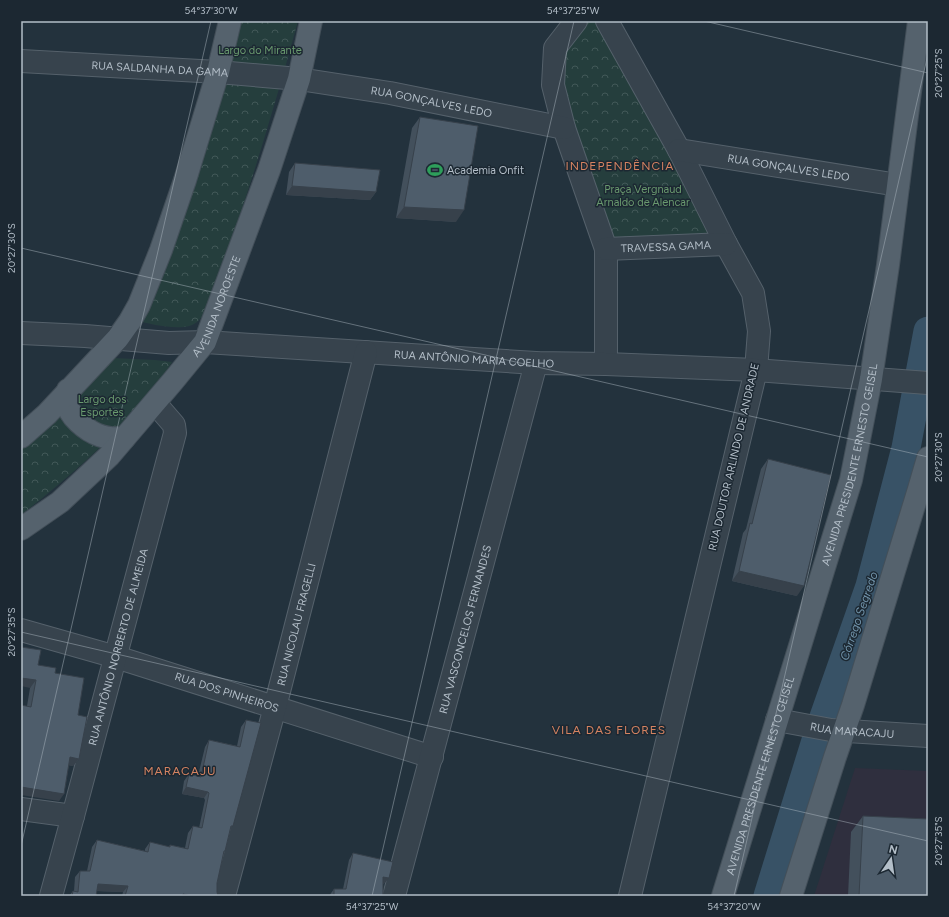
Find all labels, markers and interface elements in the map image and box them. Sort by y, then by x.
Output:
text: 54°37'30"W [184,4,238,17]
text: 54°37'25"W [547,4,600,17]
park label: Largo do Mirante [218,44,302,57]
text: 20°27'25"S [932,48,945,98]
street label: RUA SALDANHA DA GAMA [91,58,229,79]
street label: RUA GONÇALVES LEDO [370,84,494,120]
street label: RUA GONÇALVES LEDO [727,151,851,184]
district label: INDEPENDÊNCIA [566,159,674,173]
sports icon: Academia Onfit [426,161,444,179]
place label: Academia Onfit [447,164,524,177]
park label: Praça Vergnaud Arnaldo de Alencar [596,183,690,209]
text: 20°27'30"S [5,223,18,273]
street label: TRAVESSA GAMA [621,238,712,255]
street label: AVENIDA NOROESTE [189,254,243,359]
street label: RUA ANTÔNIO MARIA COELHO [394,348,555,370]
street label: RUA DOUTOR ARLINDO DE ANDRADE [706,362,762,552]
street label: AVENIDA PRESIDENTE ERNESTO GEISEL [819,363,880,567]
park label: Largo dos Esportes [78,393,126,419]
text: 20°27'30"S [932,432,945,482]
street label: RUA VASCONCELOS FERNANDES [436,543,494,715]
street label: RUA ANTÔNIO NORBERTO DE ALMEIDA [86,546,151,747]
street label: RUA NICOLAU FRAGELLI [274,562,318,687]
water label: Córrego Segredo [837,570,881,662]
text: 20°27'35"S [5,607,18,657]
street label: RUA DOS PINHEIROS [173,670,281,715]
street label: AVENIDA PRESIDENTE ERNESTO GEISEL [723,674,797,877]
street label: RUA MARACAJU [809,720,895,740]
district label: VILA DAS FLORES [552,723,666,737]
district label: MARACAJU [143,764,217,778]
text: 20°27'35"S [932,816,945,866]
north arrow [871,839,911,879]
text: N [888,842,899,857]
text: 54°37'25"W [346,900,399,913]
text: 54°37'20"W [707,900,761,913]

